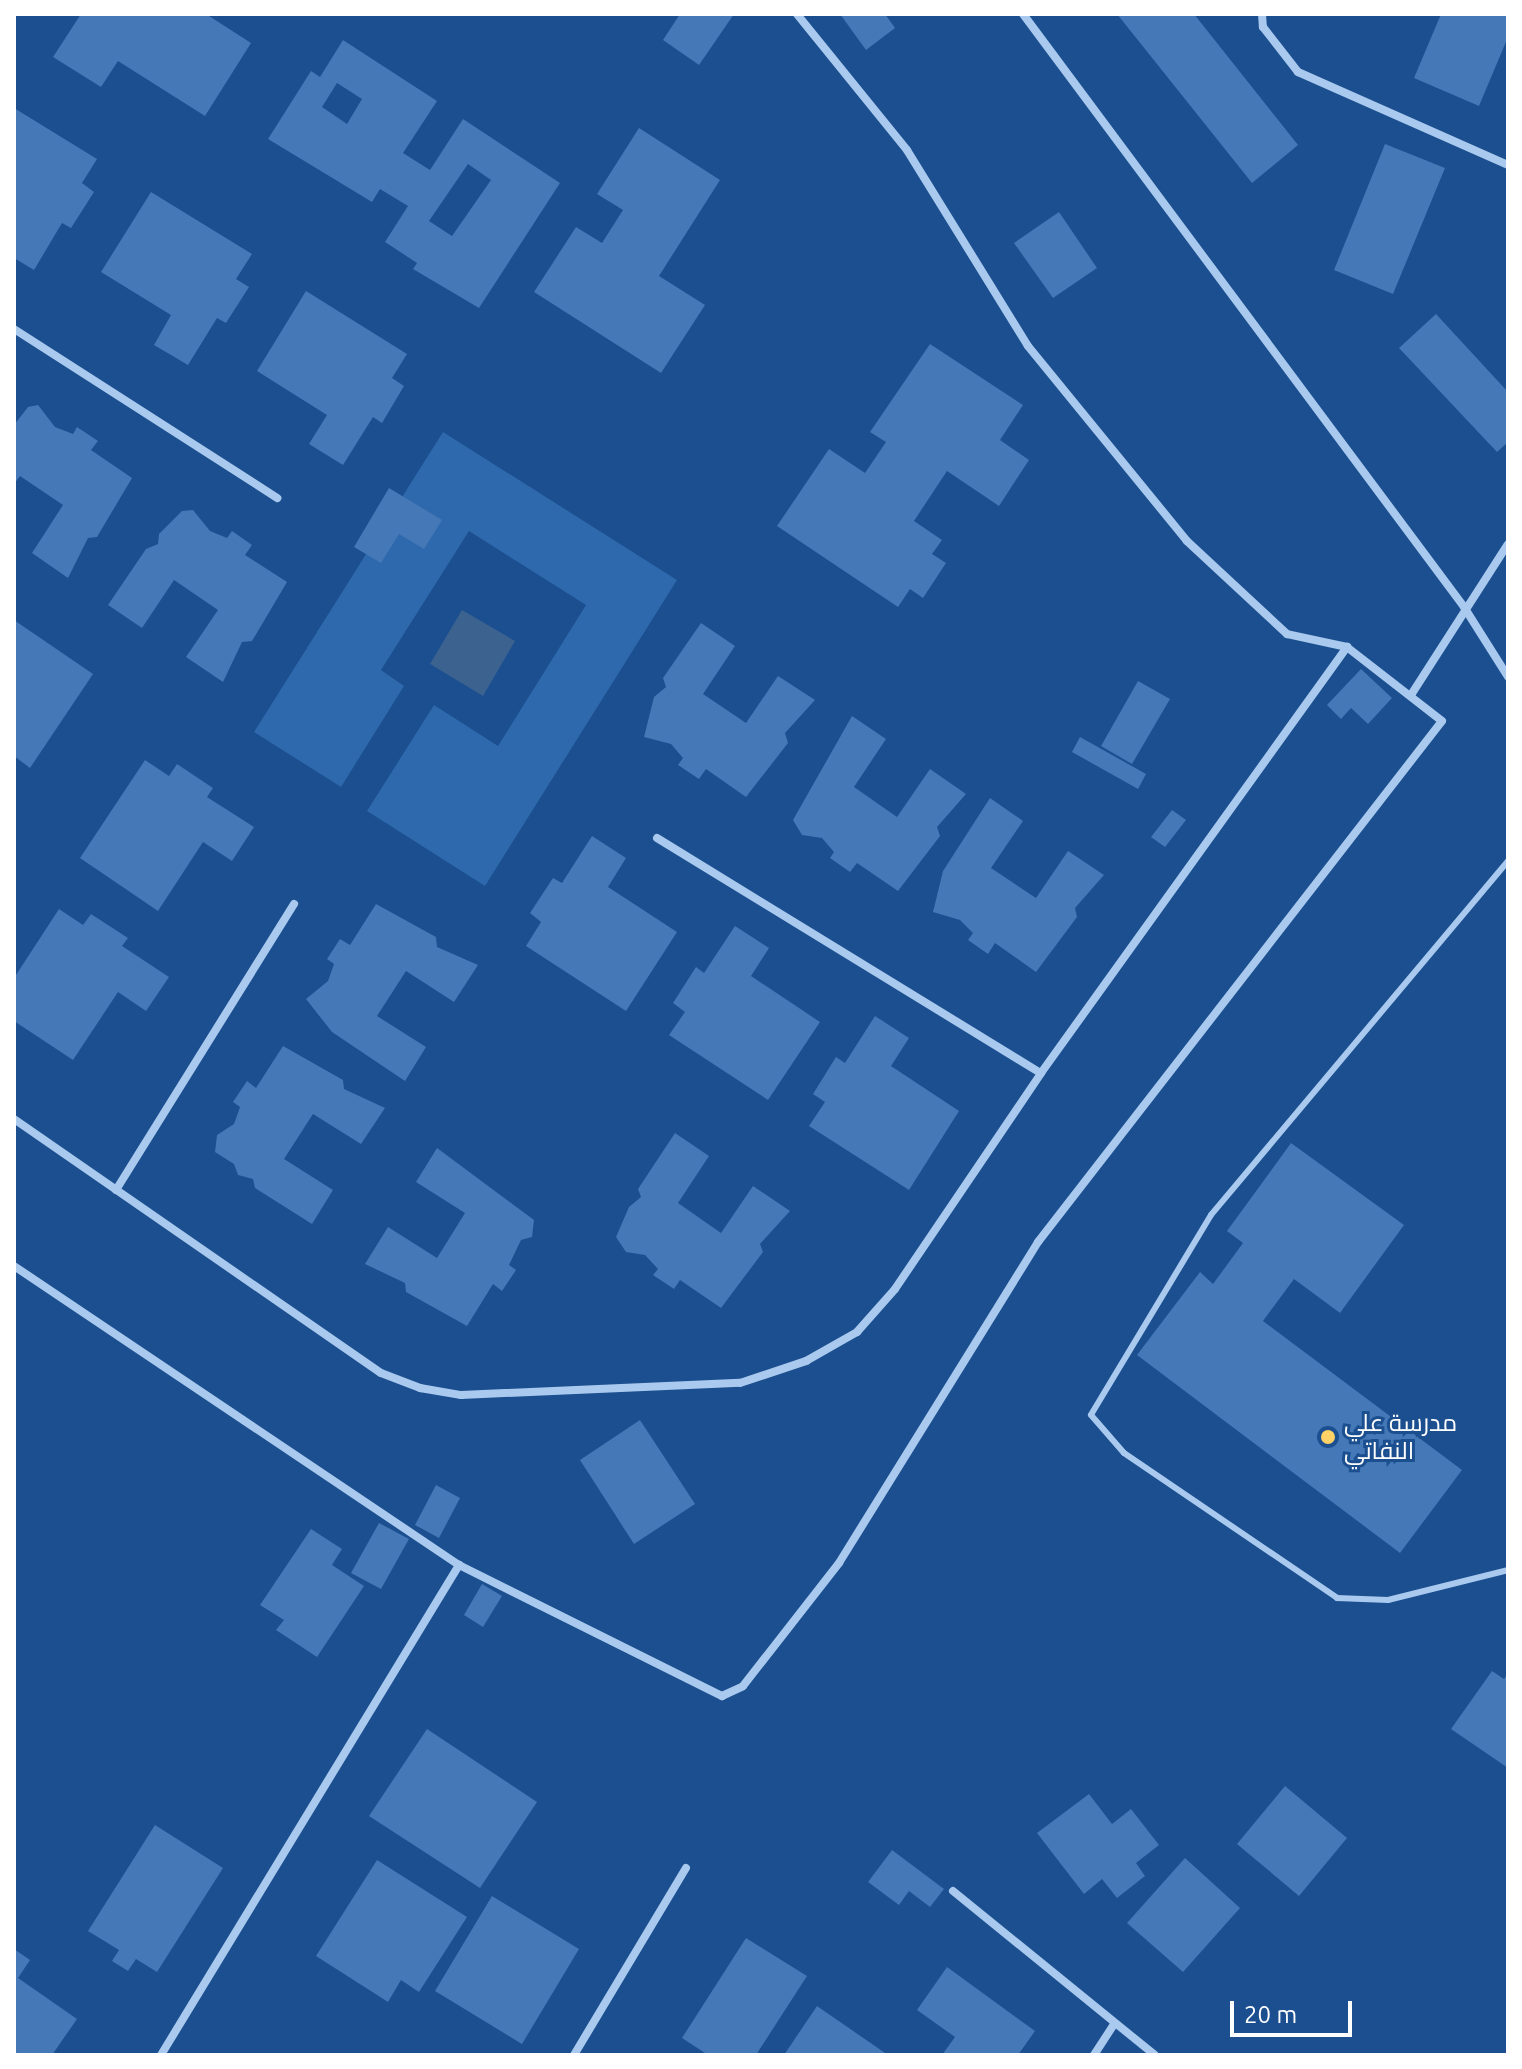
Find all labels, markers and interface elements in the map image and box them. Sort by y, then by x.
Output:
place label: مدرسة علي النفاتي [1344,1409,1457,1465]
marker: مدرسة علي النفاتي [1319,1428,1337,1446]
scale bar [1234,1985,1356,2035]
text: 20 m [1244,2001,1297,2028]

